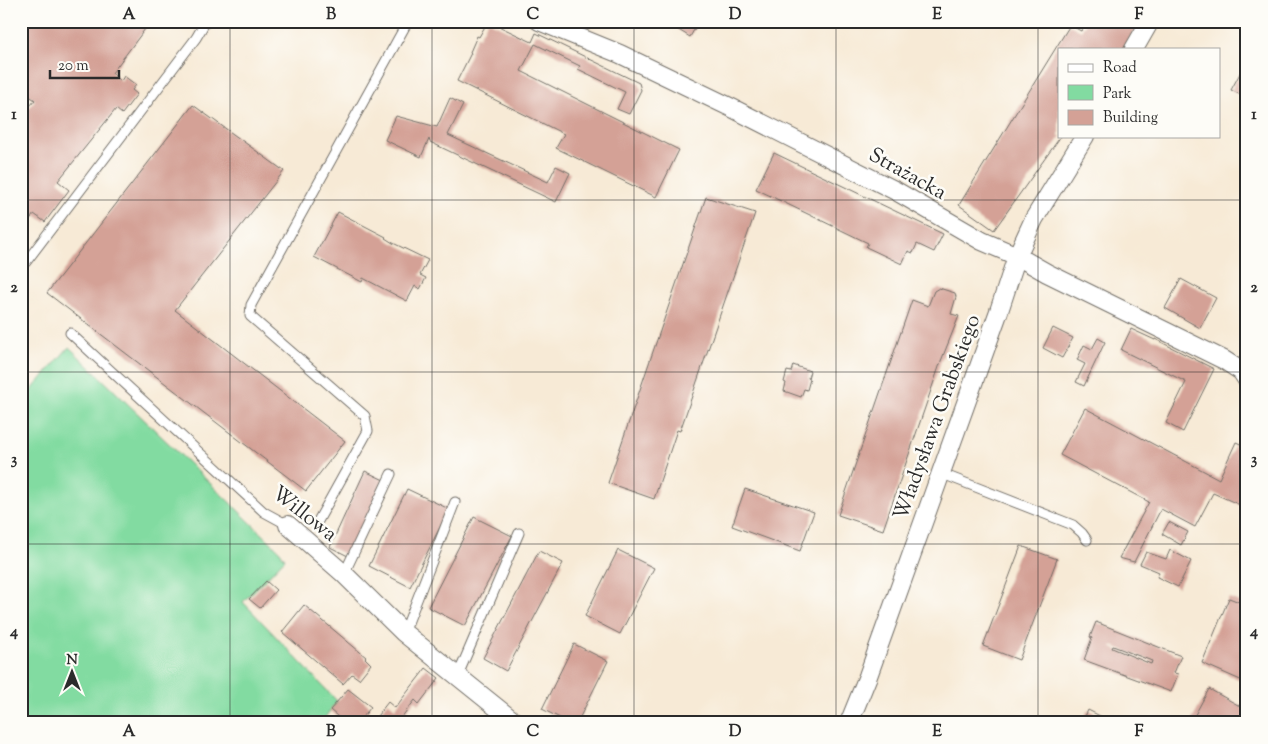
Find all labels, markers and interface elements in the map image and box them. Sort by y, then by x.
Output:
text: A [123,4,136,27]
text: B [326,4,336,27]
text: C [527,4,540,27]
text: D [729,4,742,27]
text: E [932,4,942,27]
text: F [1135,4,1144,27]
scale bar [50,48,119,80]
legend [1058,48,1220,138]
text: 20 m [58,56,89,77]
text: Road [1103,58,1137,79]
text: Park [1103,84,1132,105]
text: 1 [11,104,17,127]
text: 1 [1251,104,1257,127]
text: Building [1103,108,1158,129]
street label: Strażacka [863,141,952,209]
text: 2 [10,277,18,300]
text: 2 [1250,277,1258,300]
street label: Władysława Grabskiego [887,311,989,525]
text: 3 [11,449,18,472]
text: 3 [1251,449,1258,472]
street label: Willowa [265,479,343,550]
text: 4 [9,621,18,644]
text: 4 [1249,621,1258,644]
north arrow [48,646,98,696]
text: N [66,651,78,671]
text: A [123,721,136,744]
text: B [326,721,336,744]
text: C [527,721,540,744]
text: D [729,721,742,744]
text: E [932,721,942,744]
text: F [1135,721,1144,744]

